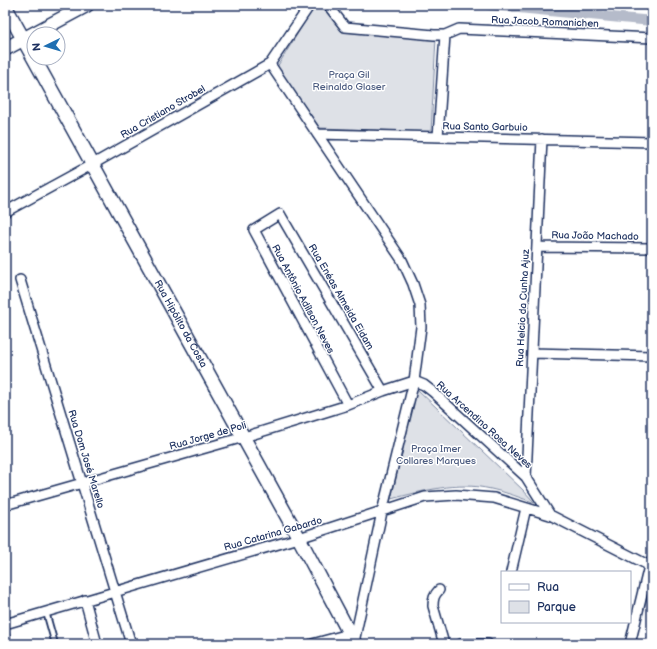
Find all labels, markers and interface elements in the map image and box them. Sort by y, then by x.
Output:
street label: Rua Jacob Romanichen [491,14,599,30]
north arrow [26,26,66,66]
text: N [30,42,43,52]
park label: Praça Gil Reinaldo Glaser [313,69,386,93]
street label: Rua Cristiano Strobel [118,83,208,141]
street label: Rua Santo Garbuio [442,120,528,134]
street label: Rua João Machado [551,229,639,243]
street label: Rua Antônio Adílson Neves [269,242,337,356]
street label: Rua Enéas Almeida Eidam [306,242,376,352]
street label: Rua Helcio da Cunha Ajuz [514,249,532,367]
street label: Rua Hipólito da Costa [152,278,210,370]
street label: Rua Arcendino Rosa Neves [434,379,534,471]
street label: Rua Dom José Marello [65,408,107,510]
street label: Rua Jorge de Poli [168,419,248,453]
park label: Praça Imer Collares Marques [396,443,476,467]
street label: Rua Catarina Gabardo [223,514,324,554]
legend [501,571,631,623]
text: Rua [537,580,559,595]
text: Parque [537,600,576,615]

